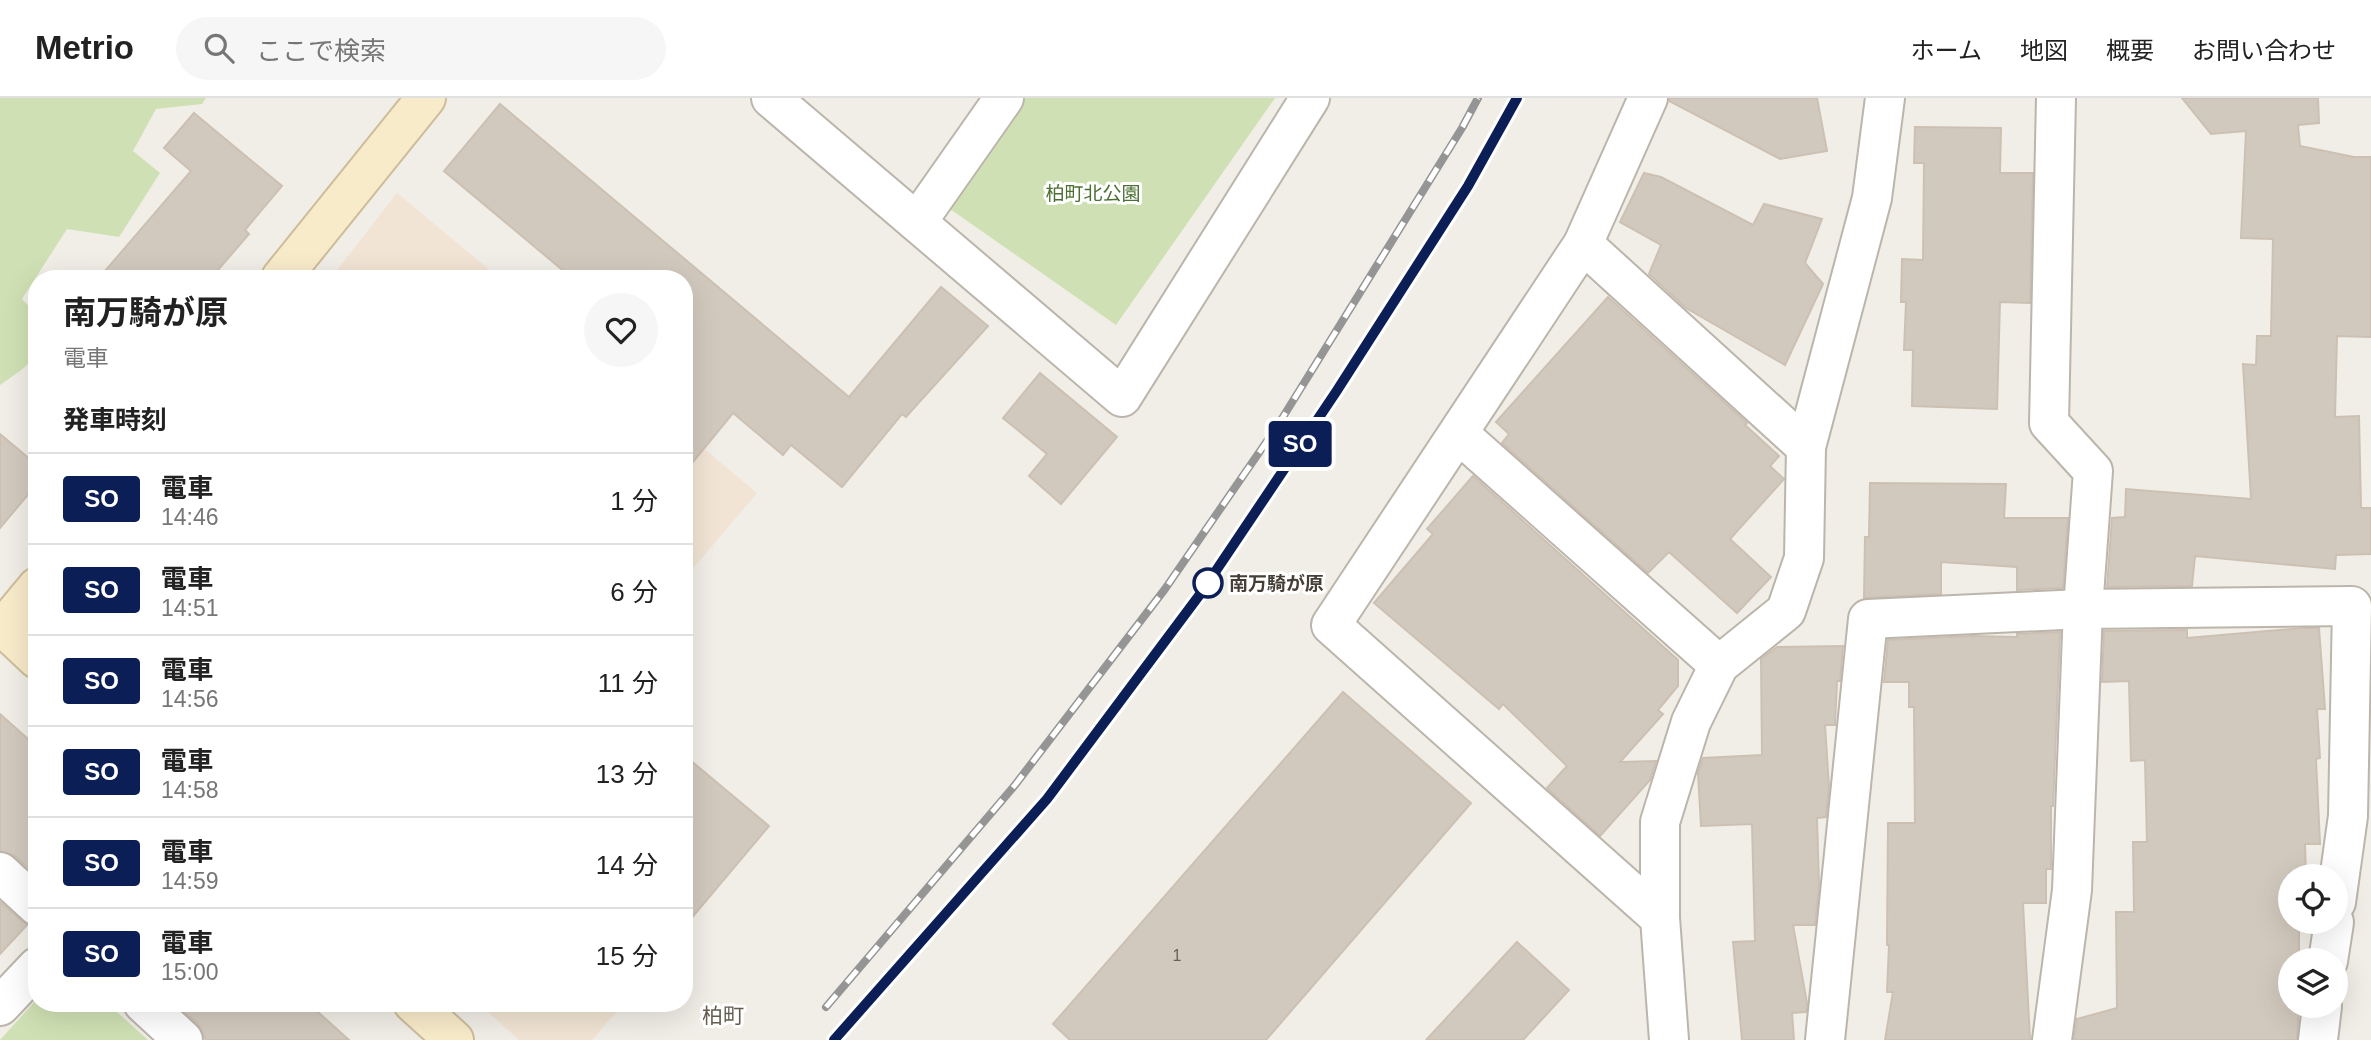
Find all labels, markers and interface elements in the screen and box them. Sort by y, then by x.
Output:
search box [176,17,666,80]
text: Metrio [35,29,134,66]
icon: search [200,29,238,67]
text: ここで検索 [256,36,386,66]
text: ホーム [1911,37,1982,64]
text: 地図 [2020,37,2068,64]
text: 概要 [2106,37,2154,64]
text: お問い合わせ [2192,37,2336,64]
park label: 柏町北公園 [1045,183,1141,204]
button: heart [584,293,658,367]
text: 南万騎が原 [63,294,228,331]
text: 電車 [63,345,109,371]
text: 発車時刻 [63,405,167,435]
line badge: SO [1268,421,1332,467]
text: SO [1283,430,1317,457]
text: 電車 [161,473,213,503]
text: SO [84,485,119,512]
text: 1 分 [610,486,658,516]
text: 14:46 [161,504,219,530]
text: 電車 [161,564,213,594]
marker: 南万騎が原 [1193,568,1223,598]
place label: 南万騎が原 [1229,573,1324,594]
text: SO [84,576,119,603]
text: 6 分 [610,577,658,607]
text: 14:51 [161,595,219,621]
text: 電車 [161,655,213,685]
text: SO [84,667,119,694]
text: 11 分 [598,668,658,698]
text: 14:56 [161,686,219,712]
text: 電車 [161,746,213,776]
text: SO [84,758,119,785]
text: 13 分 [596,759,658,789]
text: 14:58 [161,777,219,803]
text: 電車 [161,837,213,867]
text: SO [84,849,119,876]
text: 14 分 [596,850,658,880]
map controls [2278,864,2348,1018]
button: locate [2278,864,2348,934]
text: 14:59 [161,868,219,894]
text: 電車 [161,928,213,958]
text: SO [84,940,119,967]
text: 15 分 [596,941,658,971]
house number: 1 [1173,947,1182,964]
button: layers [2278,948,2348,1018]
text: 15:00 [161,959,219,985]
district label: 柏町 [702,1004,744,1027]

